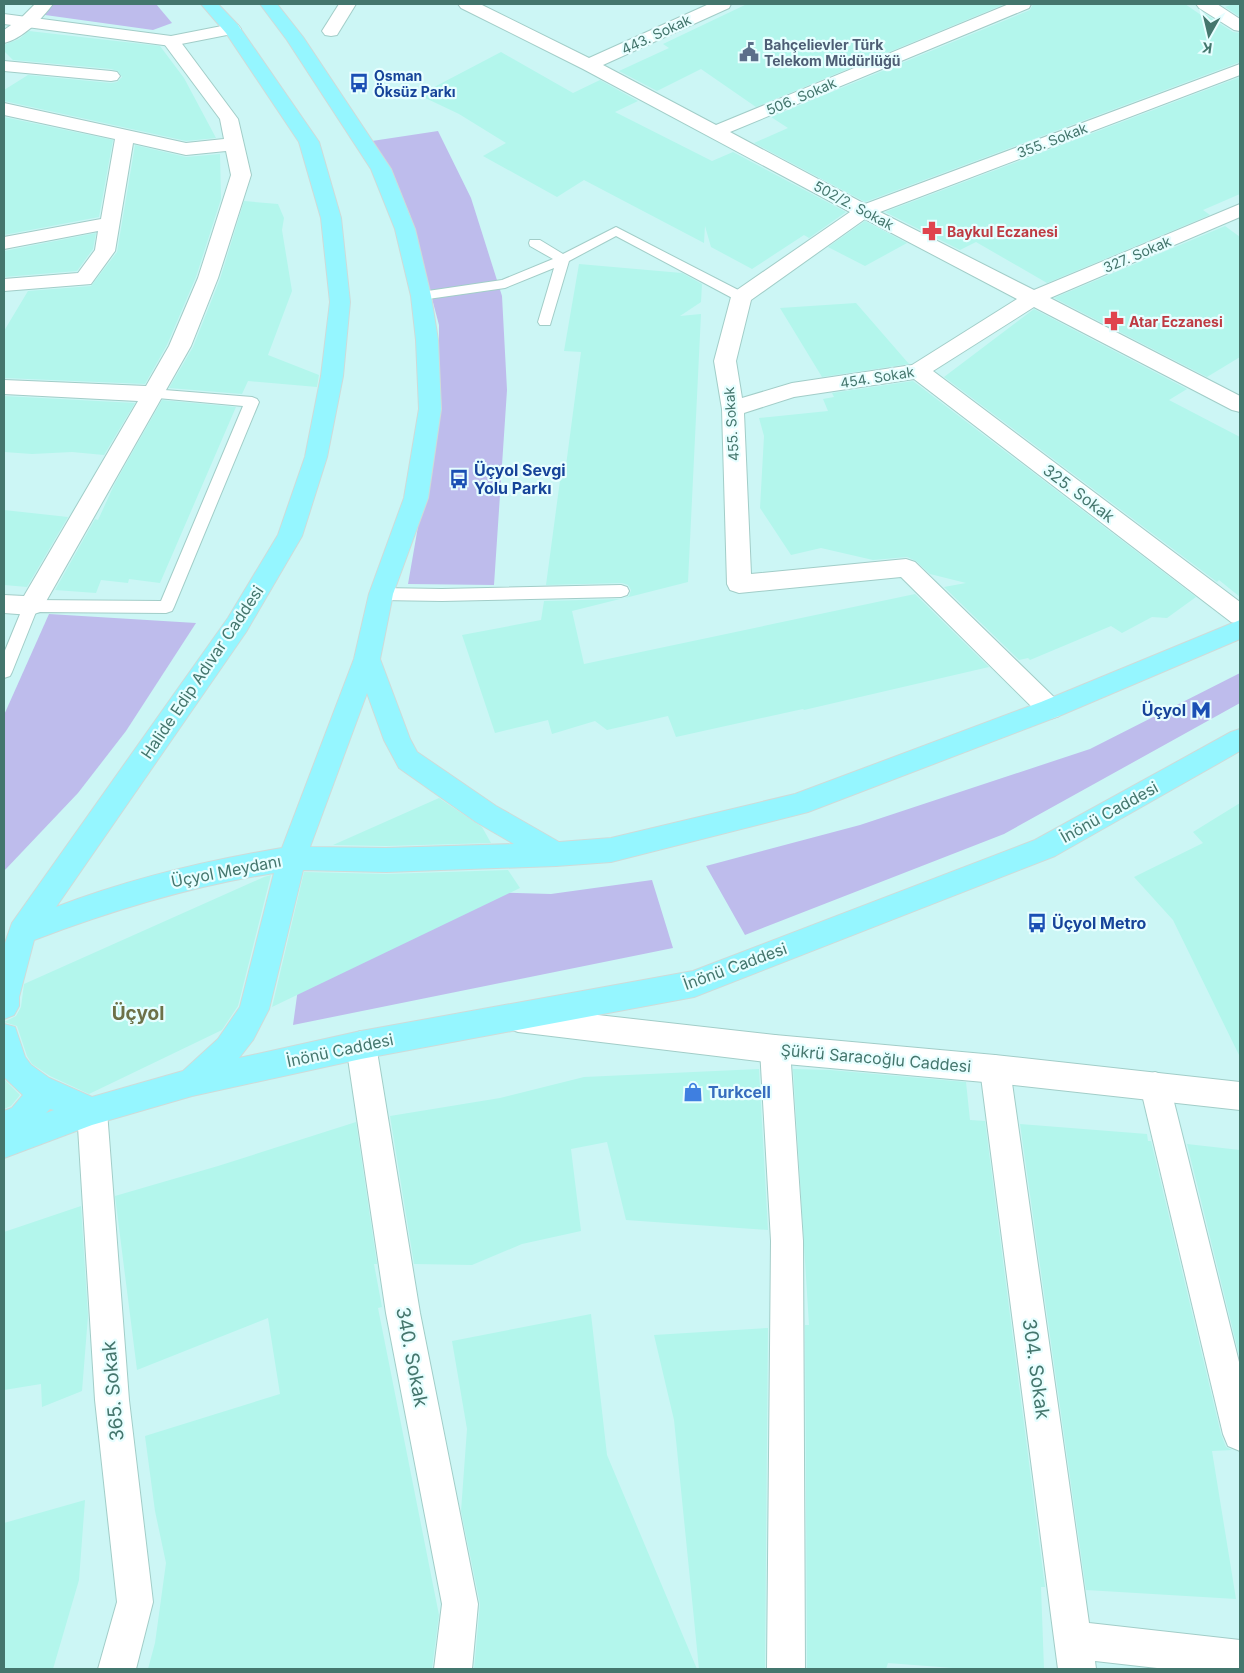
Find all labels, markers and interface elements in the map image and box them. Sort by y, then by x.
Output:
street label: 443. Sokak [618,10,694,58]
north arrow [1184,10,1234,60]
place label: Bahçelievler Türk Telekom Müdürlüğü [764,36,901,69]
text: K [1201,39,1213,57]
public building icon: Bahçelievler Türk Telekom Müdürlüğü [738,41,760,63]
place label: Osman Öksüz Parkı [374,67,456,100]
bus stop icon: Osman Öksüz Parkı [348,72,370,94]
street label: 506. Sokak [764,74,839,118]
street label: 355. Sokak [1014,119,1090,161]
street label: 502/2. Sokak [811,177,897,233]
pharmacy icon: Baykul Eczanesi [921,220,943,242]
place label: Baykul Eczanesi [947,223,1058,240]
street label: 327. Sokak [1101,232,1174,276]
pharmacy icon: Atar Eczanesi [1103,310,1125,332]
place label: Atar Eczanesi [1129,313,1223,330]
street label: 454. Sokak [839,363,916,391]
street label: 455. Sokak [720,386,742,462]
place label: Üçyol Sevgi Yolu Parkı [474,460,566,498]
street label: 325. Sokak [1039,460,1119,527]
bus stop icon: Üçyol Sevgi Yolu Parkı [448,468,470,490]
street label: Halide Edip Adıvar Caddesi [136,581,268,763]
metro station icon: Üçyol [1190,699,1212,721]
place label: Üçyol [1142,700,1186,720]
street label: İnönü Caddesi [1057,777,1161,847]
street label: Üçyol Meydanı [169,851,283,891]
bus stop icon: Üçyol Metro [1026,912,1048,934]
place label: Üçyol Metro [1052,913,1147,933]
street label: İnönü Caddesi [681,938,789,994]
district label: Üçyol [112,1002,164,1025]
street label: İnönü Caddesi [285,1029,395,1071]
street label: Şükrü Saracoğlu Caddesi [780,1040,972,1076]
shop icon: Turkcell [682,1081,704,1103]
place label: Turkcell [708,1082,771,1102]
street label: 340. Sokak [391,1305,433,1410]
street label: 304. Sokak [1018,1317,1055,1421]
street label: 365. Sokak [97,1339,129,1442]

